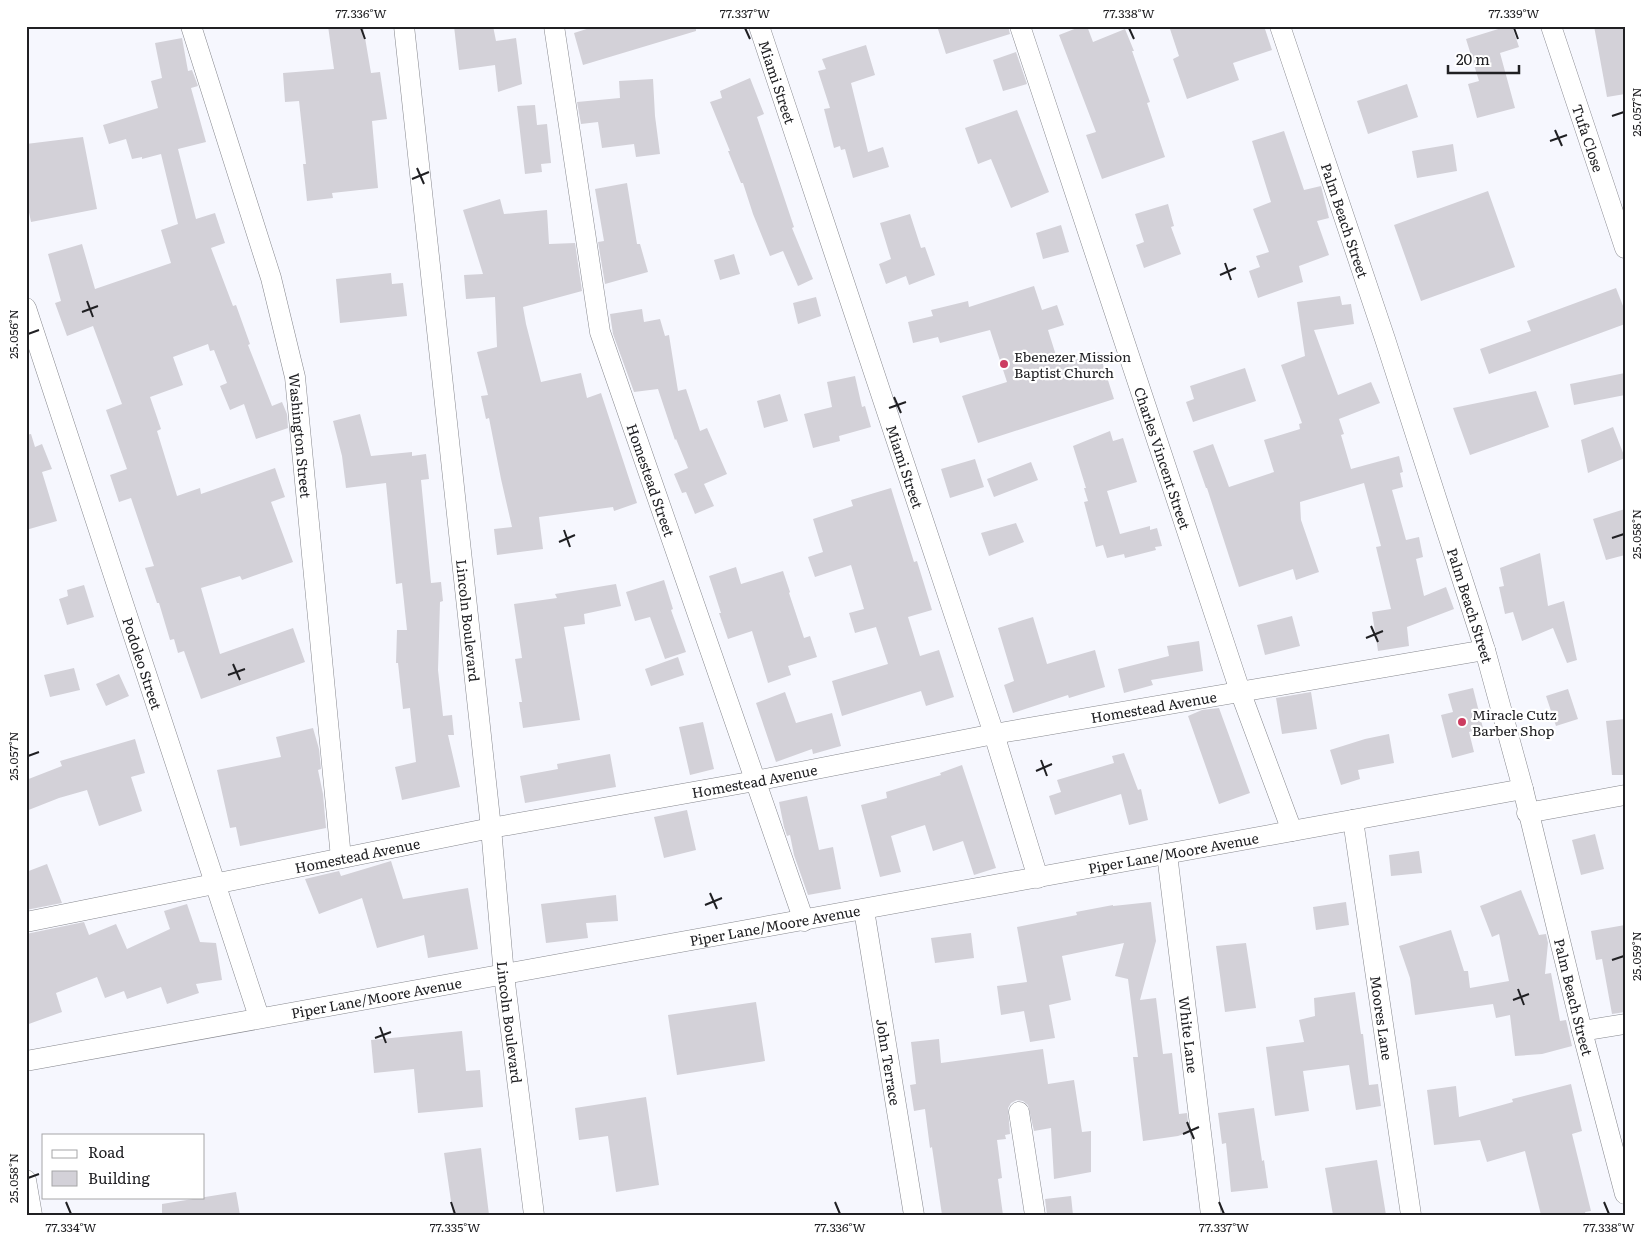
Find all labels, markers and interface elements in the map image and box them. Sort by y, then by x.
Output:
text: 77.336°W [335,4,387,22]
text: 77.337°W [720,4,770,22]
text: 77.338°W [1103,4,1155,22]
text: 77.339°W [1489,4,1539,22]
street label: Miami Street [754,37,801,127]
scale bar [1448,42,1520,74]
text: 20 m [1456,47,1490,70]
text: 25.057°N [1627,87,1645,137]
street label: Tufa Close [1568,101,1609,175]
street label: Palm Beach Street [1317,160,1374,281]
text: 25.056°N [4,309,22,359]
place label: Ebenezer Mission Baptist Church [1014,346,1131,382]
marker: Ebenezer Mission Baptist Church [998,358,1010,370]
street label: Washington Street [285,372,317,499]
street label: Charles Vincent Street [1130,384,1196,532]
street label: Homestead Street [622,421,680,539]
street label: Miami Street [882,422,928,511]
text: 25.058°N [1627,509,1645,559]
street label: Palm Beach Street [1443,545,1498,666]
street label: Lincoln Boulevard [452,558,485,683]
street label: Podoleo Street [118,615,167,712]
street label: Homestead Avenue [1089,686,1218,727]
place label: Miracle Cutz Barber Shop [1472,704,1557,740]
marker: Miracle Cutz Barber Shop [1456,716,1468,728]
text: 25.057°N [4,731,22,781]
street label: Homestead Avenue [690,759,819,802]
street label: Piper Lane/Moore Avenue [1086,827,1260,878]
street label: Homestead Avenue [293,833,422,877]
street label: Piper Lane/Moore Avenue [688,900,862,950]
text: 25.059°N [1627,931,1645,981]
street label: Palm Beach Street [1550,936,1598,1058]
street label: Lincoln Boulevard [493,960,528,1085]
street label: Piper Lane/Moore Avenue [289,972,463,1023]
street label: Moores Lane [1366,974,1398,1062]
street label: White Lane [1174,995,1204,1074]
street label: John Terrace [872,1017,906,1107]
legend [42,1134,205,1198]
text: Road [88,1140,124,1163]
text: 25.058°N [4,1153,22,1203]
text: Building [88,1166,150,1189]
text: 77.334°W [46,1218,96,1236]
text: 77.335°W [430,1218,480,1236]
text: 77.336°W [814,1218,866,1236]
text: 77.337°W [1199,1218,1249,1236]
text: 77.338°W [1583,1218,1635,1236]

